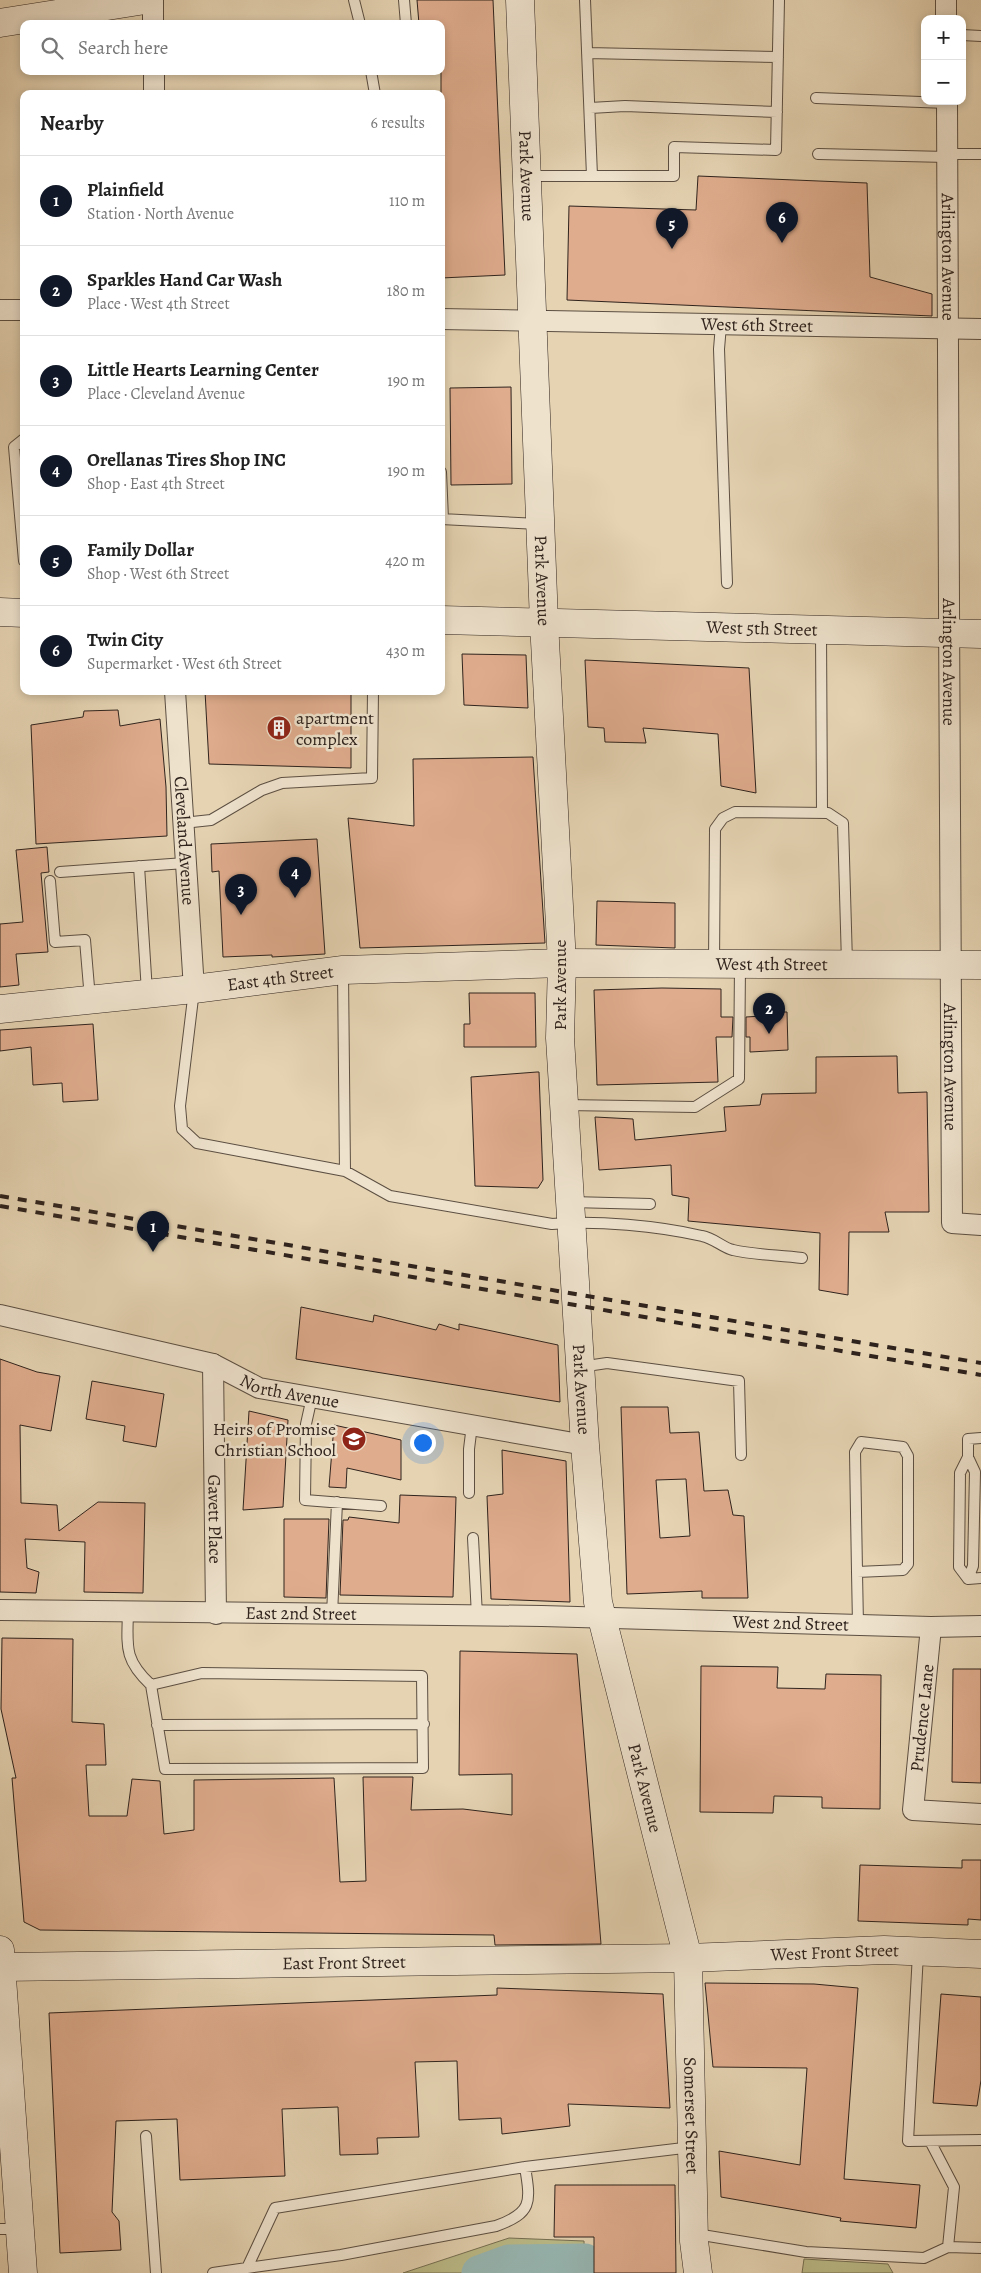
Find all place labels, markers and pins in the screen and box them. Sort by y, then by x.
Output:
pin: 6 [766,202,798,243]
pin: 5 [656,208,688,249]
place label: apartment complex [296,706,374,751]
building icon: apartment complex [266,715,292,741]
pin: 4 [279,857,311,898]
pin: 3 [225,874,257,915]
pin: 2 [753,993,785,1034]
pin: 1 [137,1211,169,1252]
place label: Heirs of Promise Christian School [213,1417,337,1462]
school or university icon: Heirs of Promise Christian School [341,1426,367,1452]

